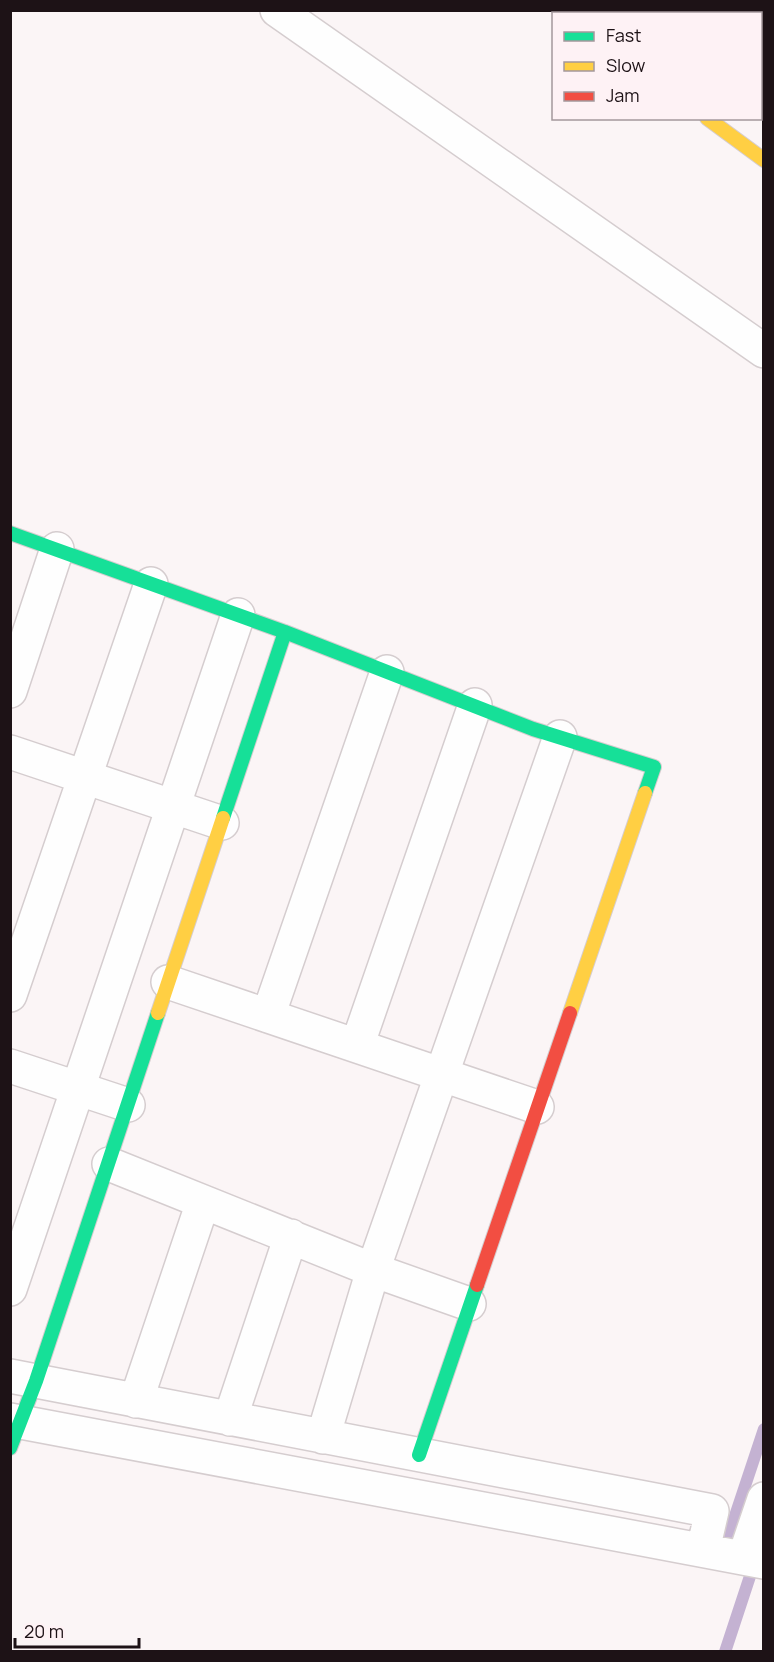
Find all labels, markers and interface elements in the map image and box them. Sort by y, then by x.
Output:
legend [552,12,762,120]
text: Fast [606,23,641,47]
text: Slow [606,53,646,77]
text: Jam [606,83,640,107]
scale bar [15,1611,140,1649]
text: 20 m [24,1619,64,1643]

